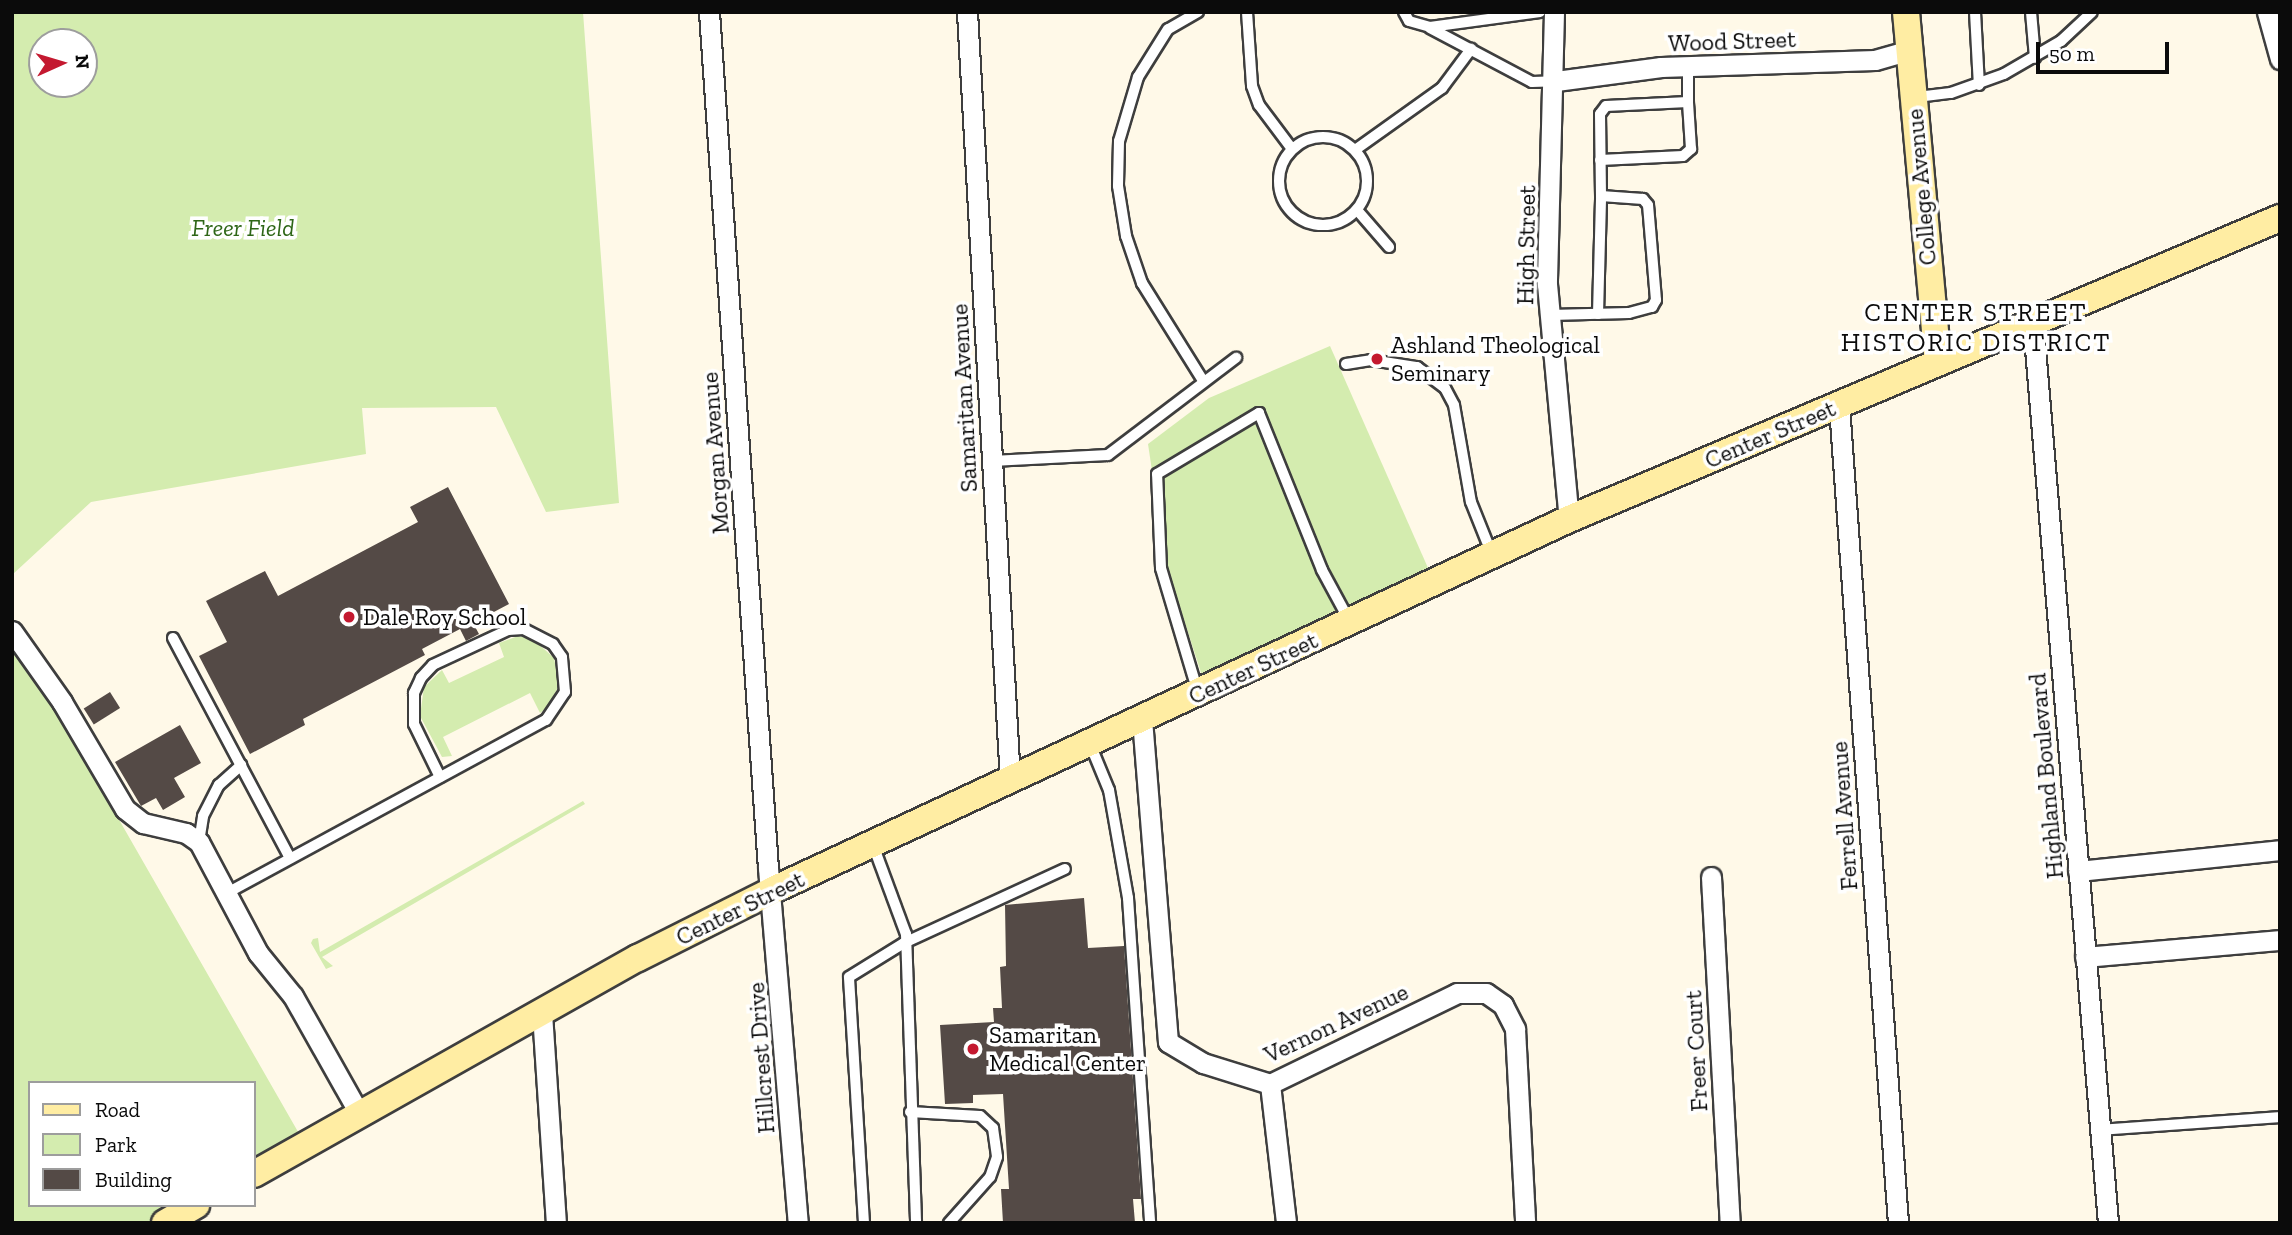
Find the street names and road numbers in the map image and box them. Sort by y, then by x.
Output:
street label: Wood Street [1668,24,1796,58]
street label: College Avenue [1900,107,1942,267]
street label: High Street [1511,185,1541,305]
street label: Samaritan Avenue [945,303,983,493]
street label: Morgan Avenue [695,371,735,535]
street label: Center Street [1700,393,1840,475]
street label: Center Street [1184,625,1322,711]
street label: Highland Boulevard [2023,672,2069,880]
street label: Ferrell Avenue [1824,740,1864,892]
street label: Center Street [671,864,809,952]
street label: Vernon Avenue [1259,977,1413,1069]
street label: Hillcrest Drive [741,981,781,1135]
street label: Freer Court [1678,989,1714,1113]

